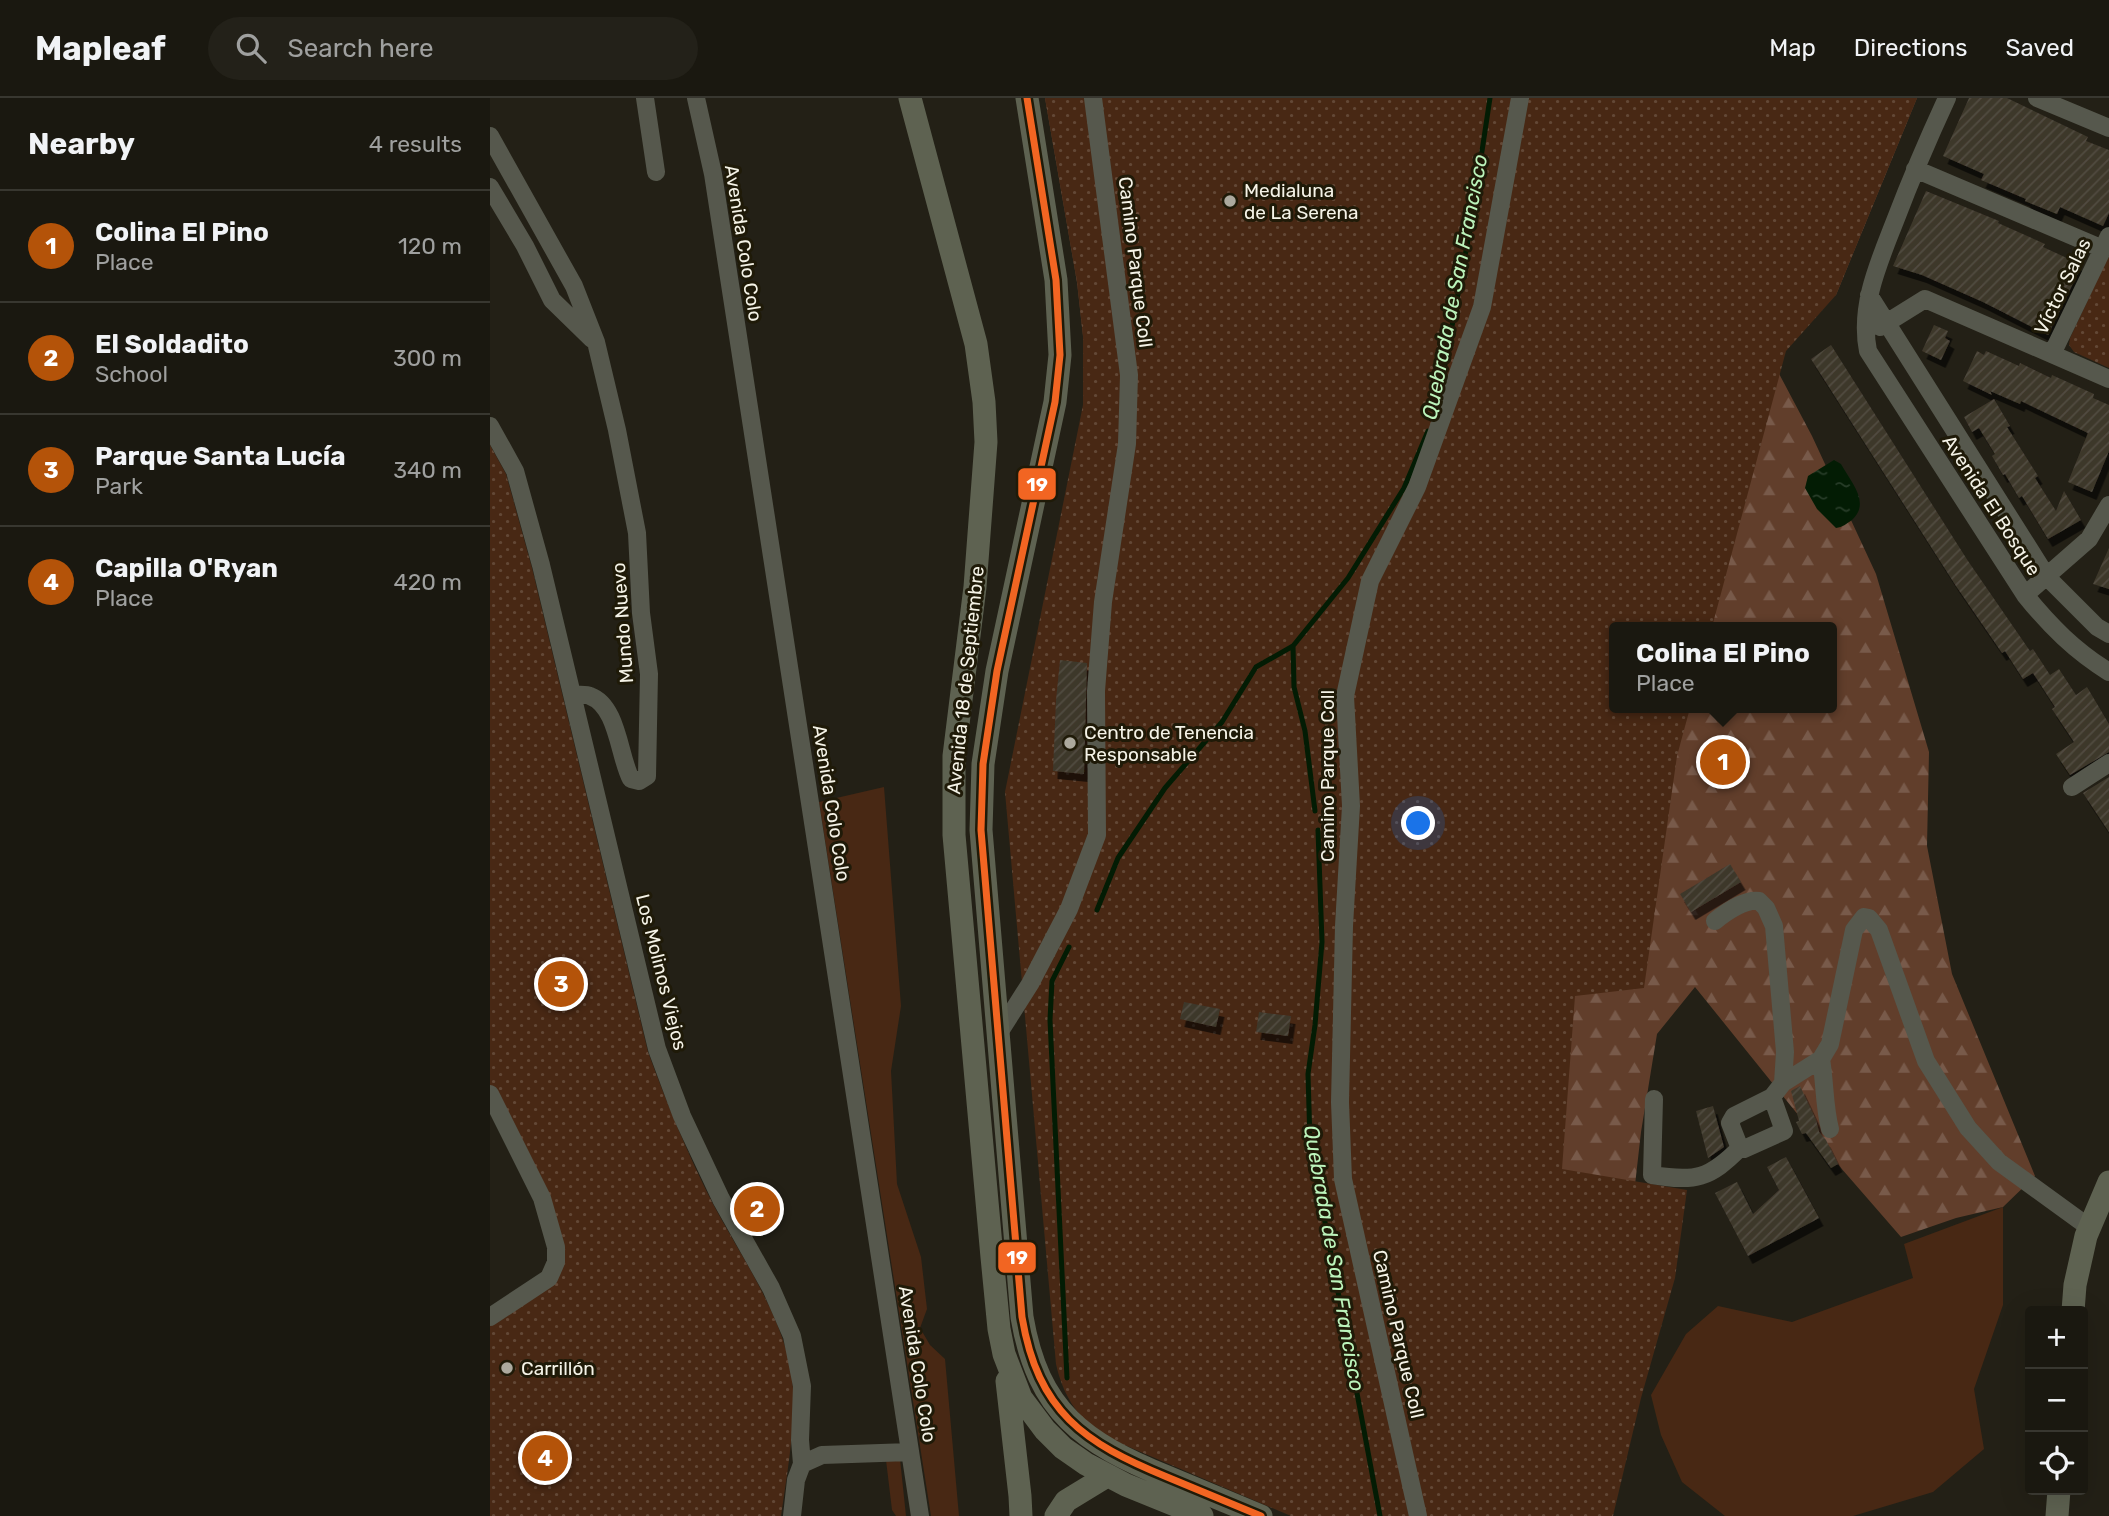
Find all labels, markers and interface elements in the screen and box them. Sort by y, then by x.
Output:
search box [208,17,698,80]
text: Mapleaf [35,29,166,68]
icon: search [232,29,270,67]
text: Search here [288,33,433,64]
text: Map [1769,34,1816,62]
text: Directions [1854,34,1967,62]
text: Saved [2005,34,2074,62]
text: Nearby [28,126,135,162]
text: 4 results [369,130,462,158]
water label: Quebrada de San Francisco [1416,152,1493,422]
street label: Avenida Colo Colo [720,163,767,323]
street label: Camino Parque Coll [1114,175,1157,349]
place label: Medialuna de La Serena [1244,179,1359,224]
marker: Medialuna de La Serena [1222,193,1238,209]
text: Colina El Pino [95,217,269,248]
text: 1 [45,232,57,260]
text: 120 m [398,232,462,260]
street label: Víctor Salas [2029,234,2096,338]
text: Place [95,248,154,276]
text: El Soldadito [95,329,249,360]
text: 2 [44,344,58,372]
text: 300 m [393,344,462,372]
text: School [95,360,168,388]
street label: Avenida El Bosque [1938,431,2046,580]
text: Parque Santa Lucía [95,441,346,472]
text: 3 [43,456,59,484]
text: 340 m [393,456,462,484]
line badge: 19 [1017,467,1057,501]
text: Park [95,472,143,500]
text: 19 [1026,473,1048,496]
text: Capilla O'Ryan [95,553,278,584]
street label: Mundo Nuevo [607,562,638,684]
street label: Avenida 18 de Septiembre [942,565,989,795]
text: 4 [43,568,59,596]
text: 420 m [394,568,462,596]
text: Place [95,584,154,612]
popup [1609,622,1837,713]
text: Colina El Pino [1636,638,1810,669]
text: Place [1636,669,1695,697]
street label: Camino Parque Coll [1316,690,1339,862]
place label: Centro de Tenencia Responsable [1084,721,1254,766]
street label: Avenida Colo Colo [808,723,855,883]
marker: Centro de Tenencia Responsable [1062,735,1078,751]
pin: 1 [1700,736,1746,788]
your location [1401,806,1435,840]
street label: Los Molinos Viejos [631,892,692,1053]
pin: 3 [538,958,584,1010]
water label: Quebrada de San Francisco [1299,1123,1370,1393]
pin: 2 [734,1183,780,1235]
line badge: 19 [997,1241,1037,1274]
text: 19 [1006,1246,1028,1269]
street label: Camino Parque Coll [1368,1248,1429,1421]
street label: Avenida Colo Colo [894,1284,941,1444]
map controls [2025,1306,2088,1495]
button: + [2025,1306,2088,1369]
place label: Carrillón [521,1357,595,1380]
marker: Carrillón [499,1360,515,1376]
button: − [2025,1369,2088,1432]
pin: 4 [522,1432,568,1484]
button: locate [2025,1432,2088,1495]

